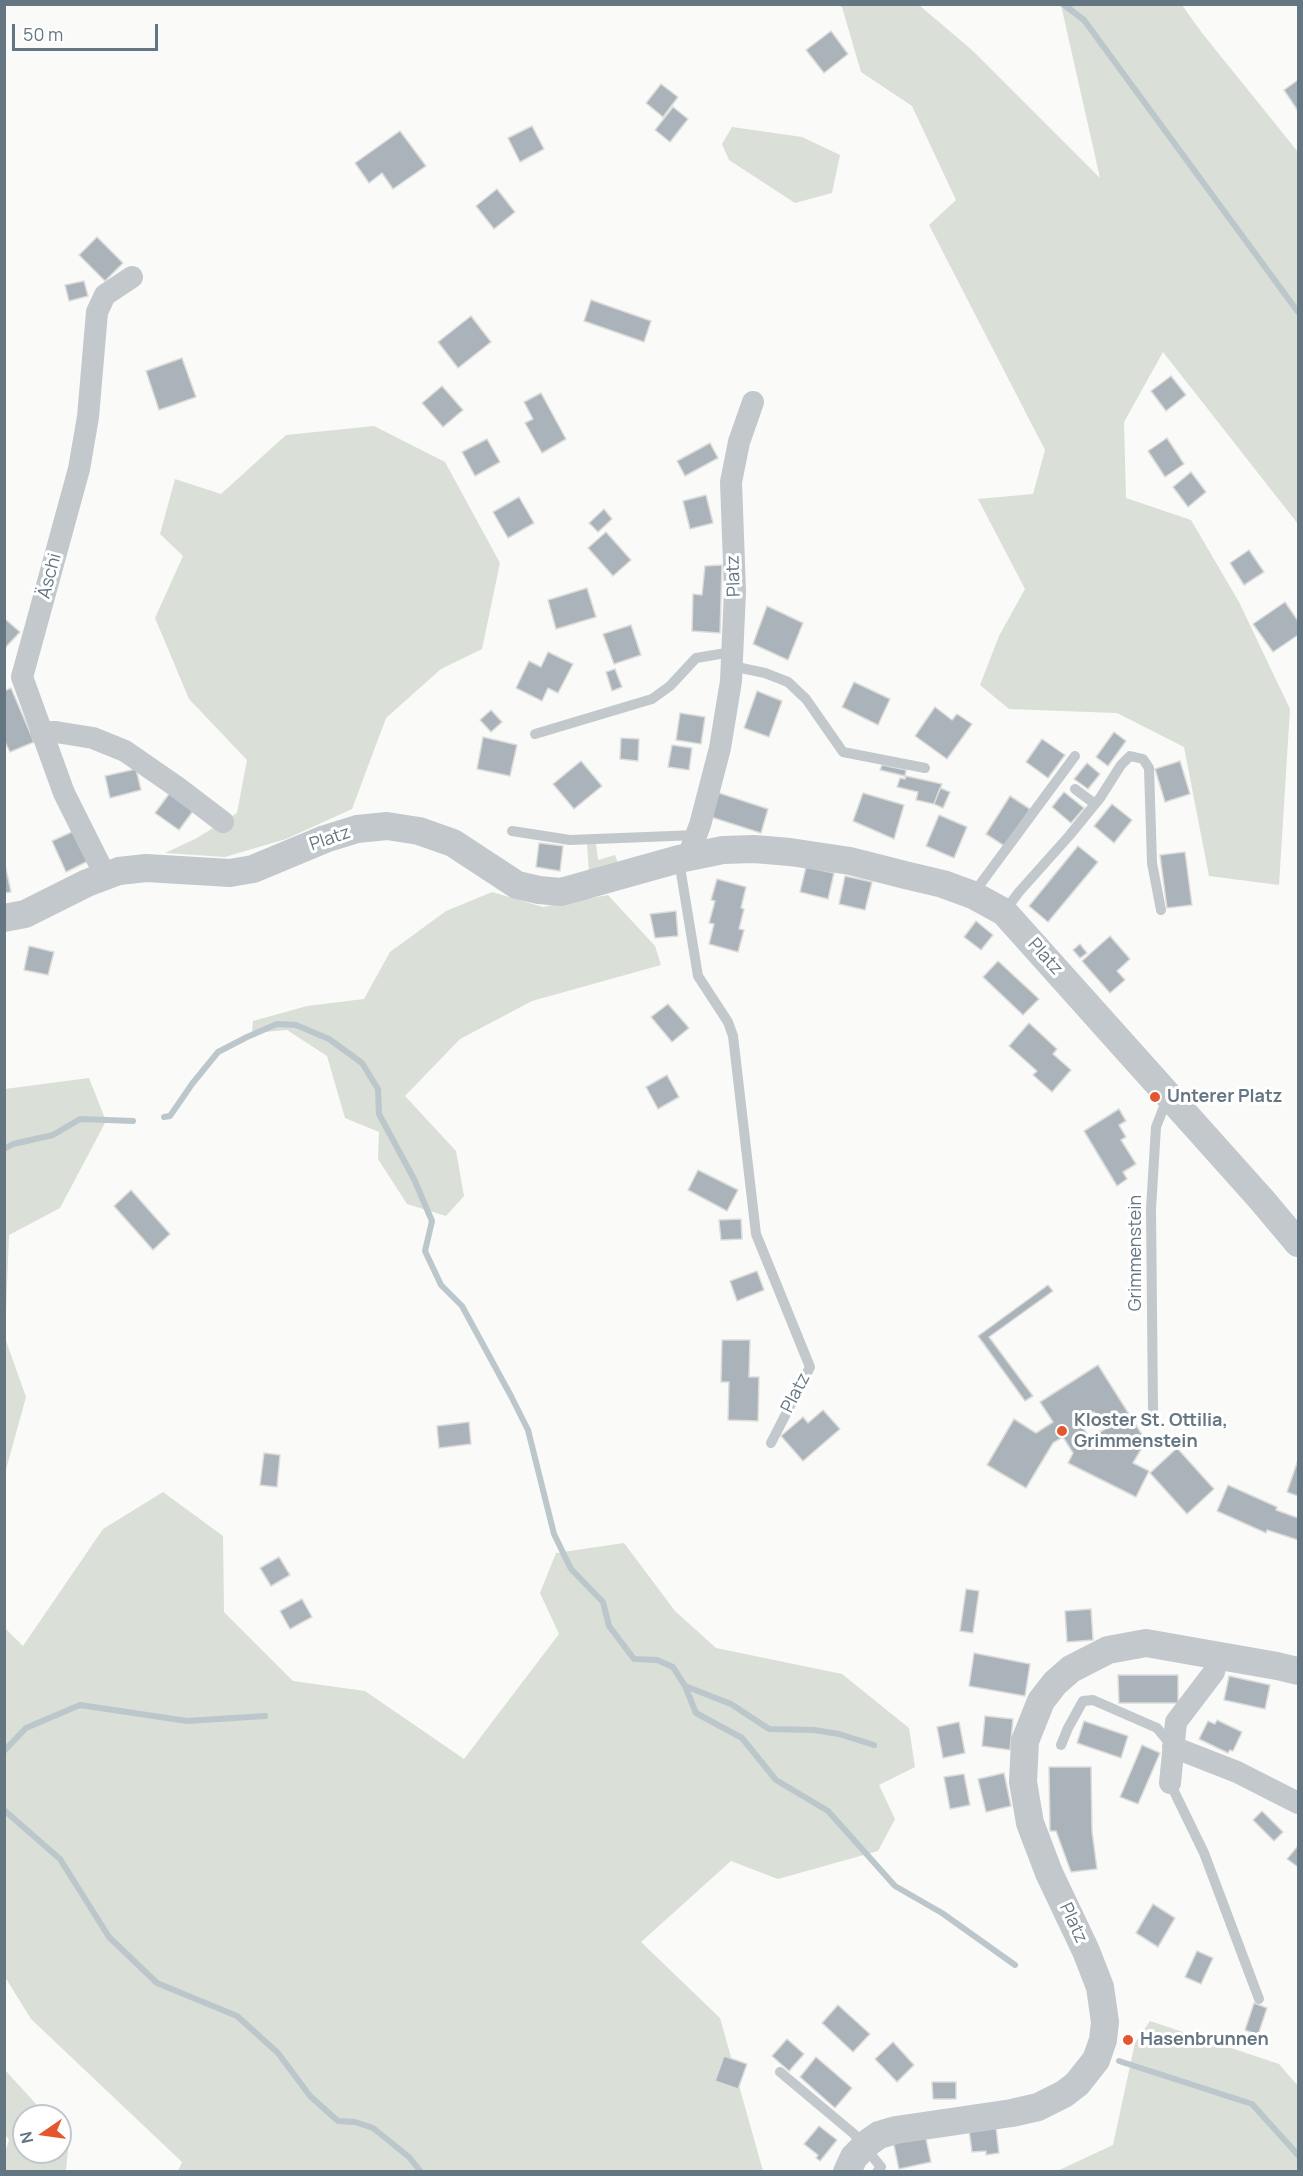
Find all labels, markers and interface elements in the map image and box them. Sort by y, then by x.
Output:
scale bar [15,12,160,50]
text: 50 m [23,22,63,46]
street label: Äschi [34,551,66,601]
street label: Platz [722,555,746,597]
street label: Platz [307,822,353,856]
street label: Platz [1023,934,1067,980]
place label: Unterer Platz [1167,1086,1282,1108]
marker: Unterer Platz [1148,1090,1162,1104]
street label: Grimmenstein [1125,1195,1147,1311]
street label: Platz [777,1369,815,1417]
place label: Kloster St. Ottilia, Grimmenstein [1074,1410,1228,1452]
marker: Kloster St. Ottilia, Grimmenstein [1055,1424,1069,1438]
street label: Platz [1054,1899,1092,1947]
place label: Hasenbrunnen [1140,2029,1269,2051]
marker: Hasenbrunnen [1121,2033,1135,2047]
north arrow [12,2104,72,2164]
text: N [14,2130,38,2146]

